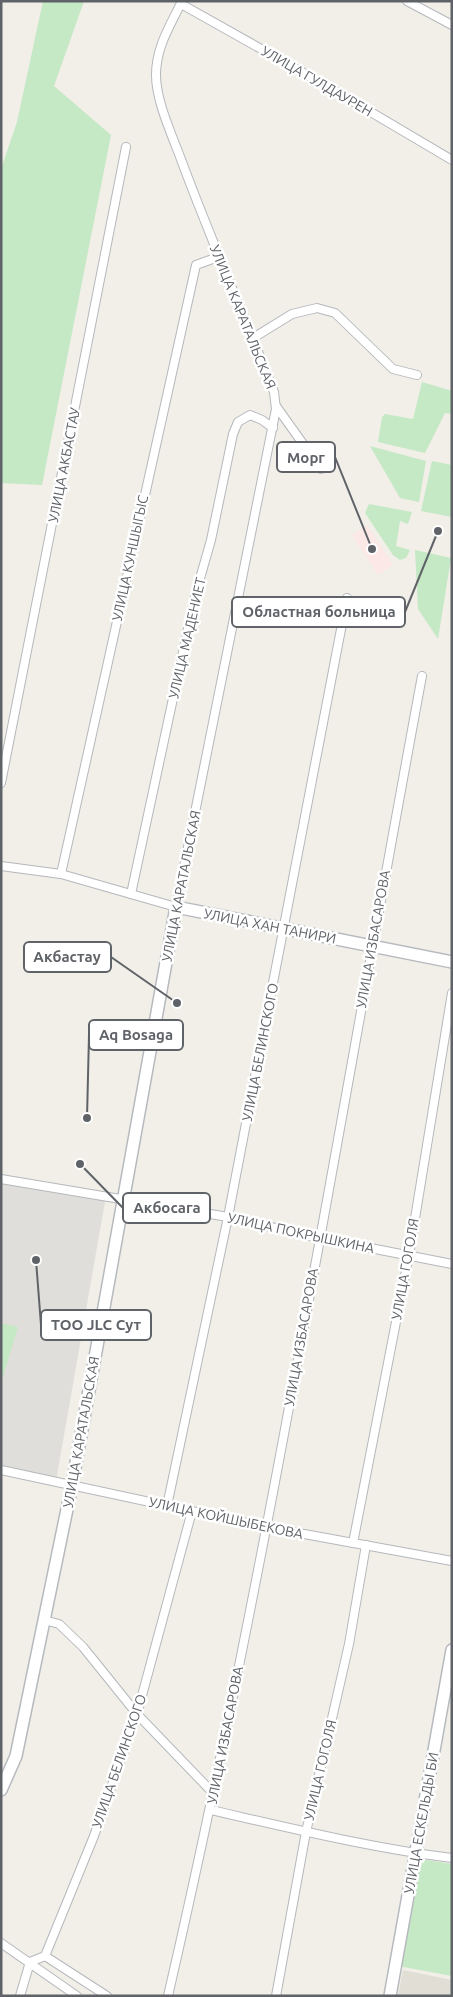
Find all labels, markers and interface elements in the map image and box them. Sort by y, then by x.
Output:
street label: УЛИЦА ГУЛДАУРЕН [259,43,375,119]
street label: УЛИЦА КАРАТАЛЬСКАЯ [207,243,279,391]
street label: УЛИЦА АКБАСТАУ [45,406,83,524]
callout: Морг [277,442,335,472]
text: Морг [287,449,325,466]
street label: УЛИЦА КУНШЫГЫС [109,493,151,622]
street label: УЛИЦА МАДЕНИЕТ [165,576,209,700]
callout: Областная больница [232,597,405,627]
text: Областная больница [242,603,396,620]
street label: УЛИЦА КАРАТАЛЬСКАЯ [158,809,204,963]
street label: УЛИЦА ИЗБАСАРОВА [353,869,393,1009]
street label: УЛИЦА ХАН ТАНИРИ [202,905,338,947]
callout: Акбастау [24,942,111,972]
text: Акбастау [33,948,101,965]
street label: УЛИЦА БЕЛИНСКОГО [239,981,281,1122]
callout: Aq Bosaga [89,1020,183,1050]
text: Aq Bosaga [99,1026,173,1043]
callout: Акбосага [123,1193,210,1223]
text: Акбосага [133,1199,201,1216]
street label: УЛИЦА ПОКРЫШКИНА [226,1210,376,1256]
street label: УЛИЦА ГОГОЛЯ [388,1217,422,1321]
street label: УЛИЦА ИЗБАСАРОВА [281,1267,321,1407]
callout: ТОО JLC Сут [41,1310,151,1340]
text: ТОО JLC Сут [51,1316,141,1333]
street label: УЛИЦА КАРАТАЛЬСКАЯ [60,1355,102,1509]
street label: УЛИЦА КОЙШЫБЕКОВА [147,1493,305,1542]
street label: УЛИЦА ИЗБАСАРОВА [204,1665,246,1805]
street label: УЛИЦА БЕЛИНСКОГО [89,1692,149,1830]
street label: УЛИЦА ГОГОЛЯ [301,1718,339,1822]
street label: УЛИЦА ЕСКЕЛЬДЫ БИ [401,1751,441,1895]

